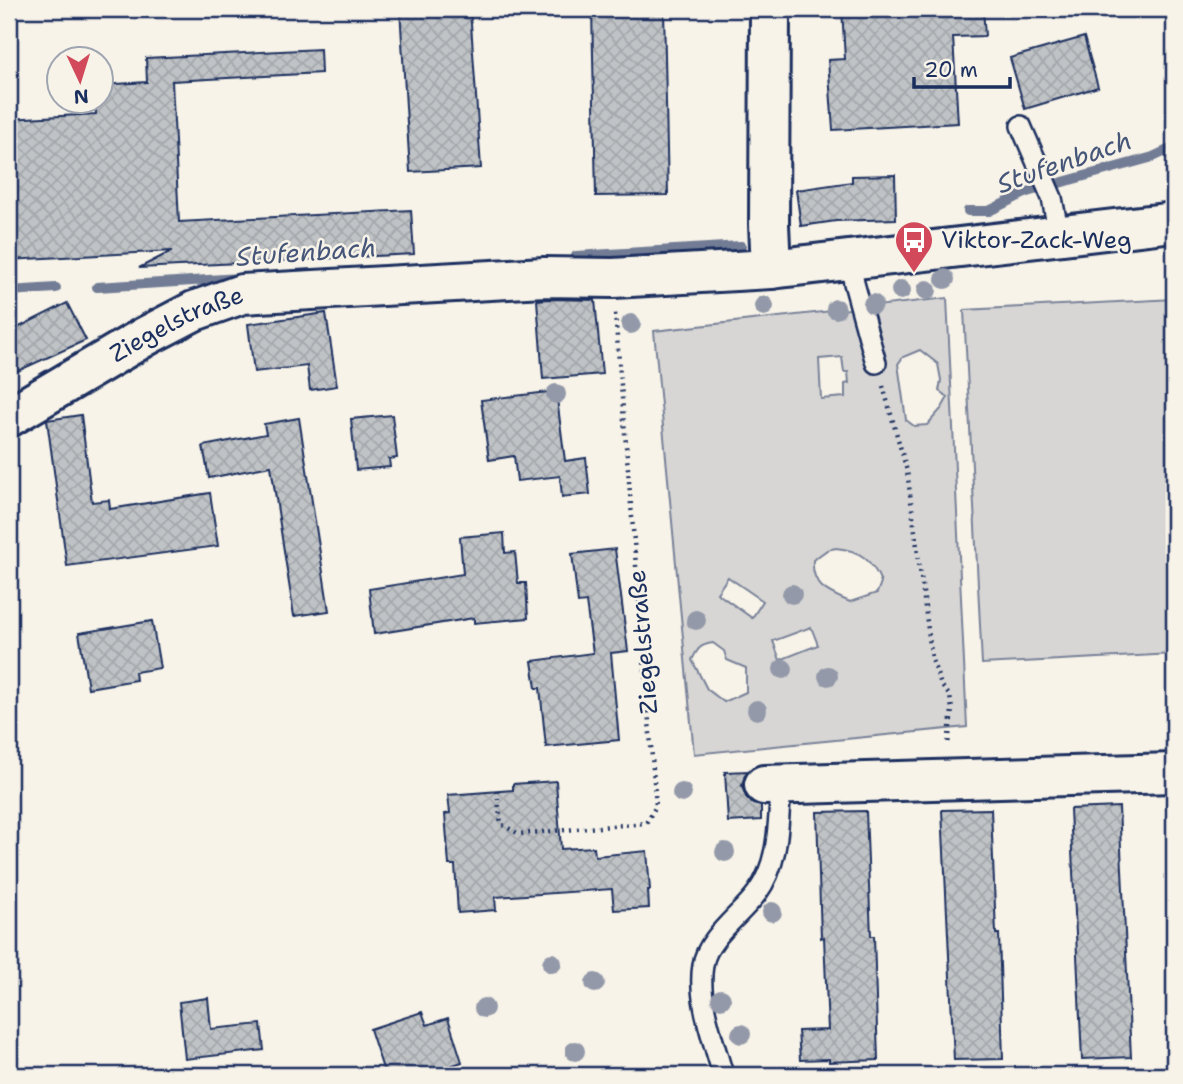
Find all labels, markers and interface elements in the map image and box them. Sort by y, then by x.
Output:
north arrow [46,46,116,116]
scale bar [914,46,1010,90]
text: 20 m [924,56,978,84]
text: N [73,83,90,109]
water label: Stufenbach [992,122,1136,201]
bus stop icon: Viktor-Zack-Weg [893,219,935,274]
place label: Viktor-Zack-Weg [941,224,1132,256]
water label: Stufenbach [235,229,377,274]
street label: Ziegelstraße [104,279,248,370]
street label: Ziegelstraße [621,568,665,716]

